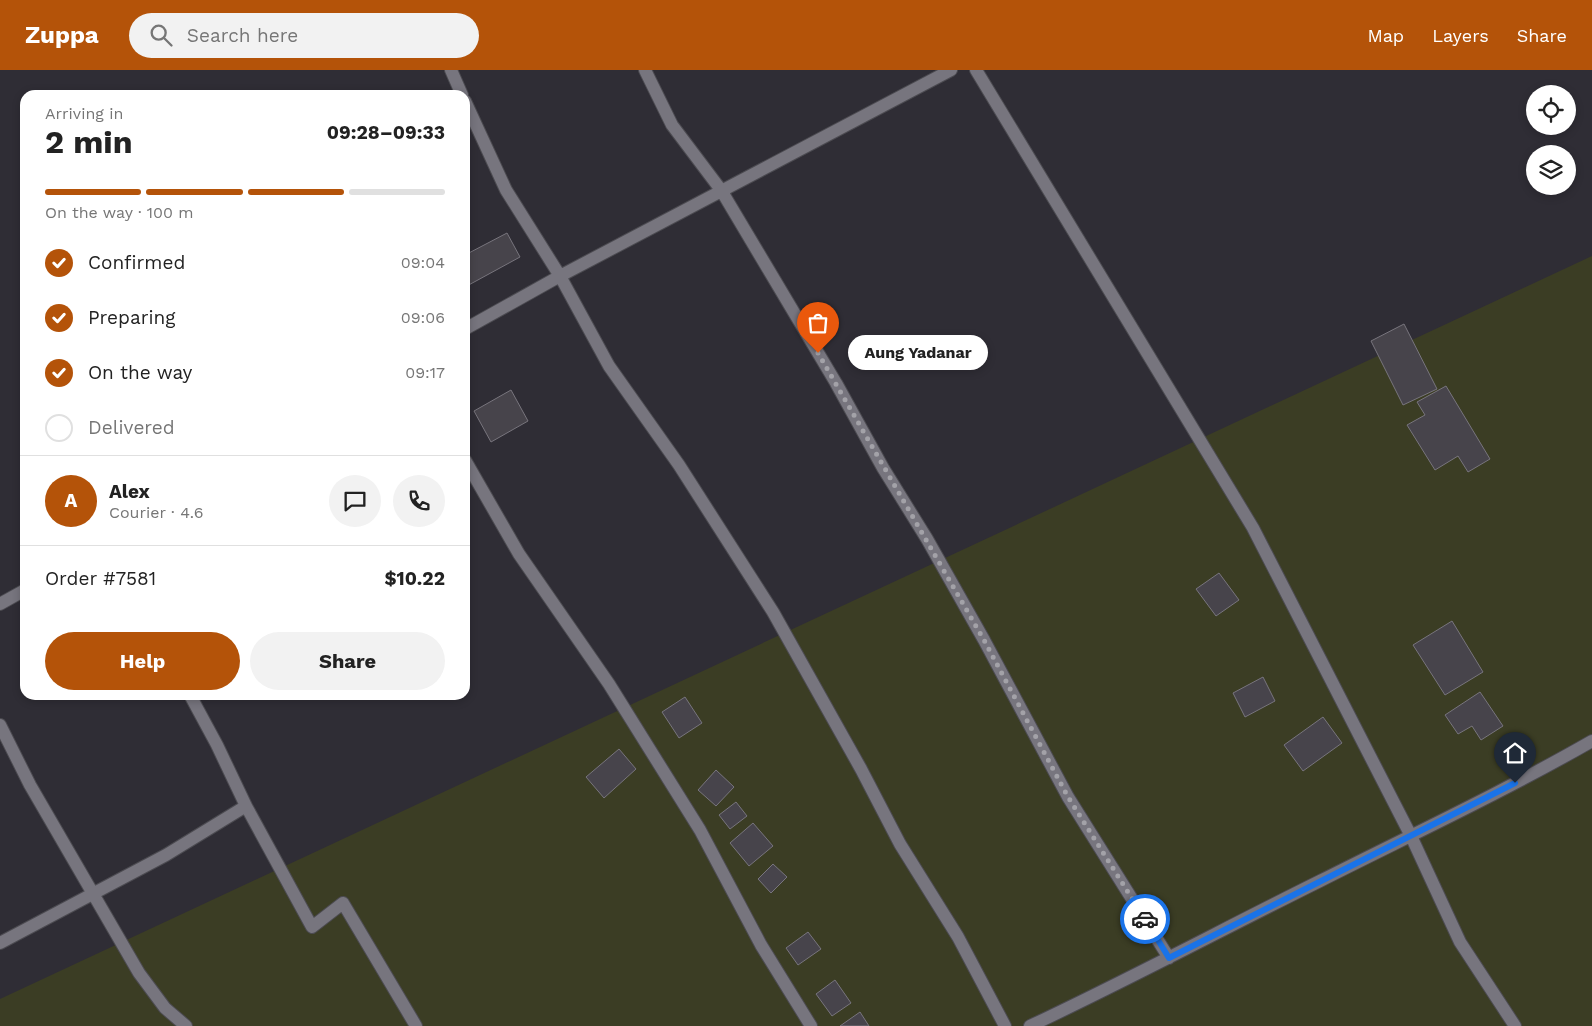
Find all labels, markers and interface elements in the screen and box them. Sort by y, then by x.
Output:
search box [129,13,479,58]
text: Zuppa [25,21,99,49]
icon: search [147,21,175,49]
text: Search here [187,24,298,47]
text: Map [1367,25,1404,46]
text: Layers [1432,25,1489,46]
text: Share [1517,25,1567,46]
map controls [1526,85,1576,195]
button: locate [1526,85,1576,135]
text: Arriving in [45,104,123,123]
text: 09:28–09:33 [327,121,445,144]
text: 2 min [45,123,133,161]
button: layers [1526,145,1576,195]
text: On the way · 100 m [45,203,194,222]
icon: check [45,249,73,277]
text: Confirmed [88,251,185,274]
text: 09:04 [401,253,445,272]
pin [797,302,839,353]
icon: check [45,304,73,332]
text: Preparing [88,306,175,329]
text: 09:06 [401,308,445,327]
icon: bag [804,309,832,337]
callout: Aung Yadanar [848,336,988,370]
text: Aung Yadanar [864,343,972,362]
icon: check [45,359,73,387]
text: On the way [88,361,192,384]
text: 09:17 [405,363,445,382]
text: Delivered [88,416,175,439]
button: chat [329,475,381,527]
button: phone [393,475,445,527]
text: Alex [109,480,150,503]
text: A [65,489,77,512]
text: Courier · 4.6 [109,503,204,522]
text: Order #7581 [45,567,156,590]
text: $10.22 [384,567,445,590]
button: Help [45,632,240,690]
button: Share [250,632,445,690]
pin [1494,732,1536,783]
icon: home [1501,739,1529,767]
courier [1120,894,1170,944]
icon: car [1131,905,1159,933]

